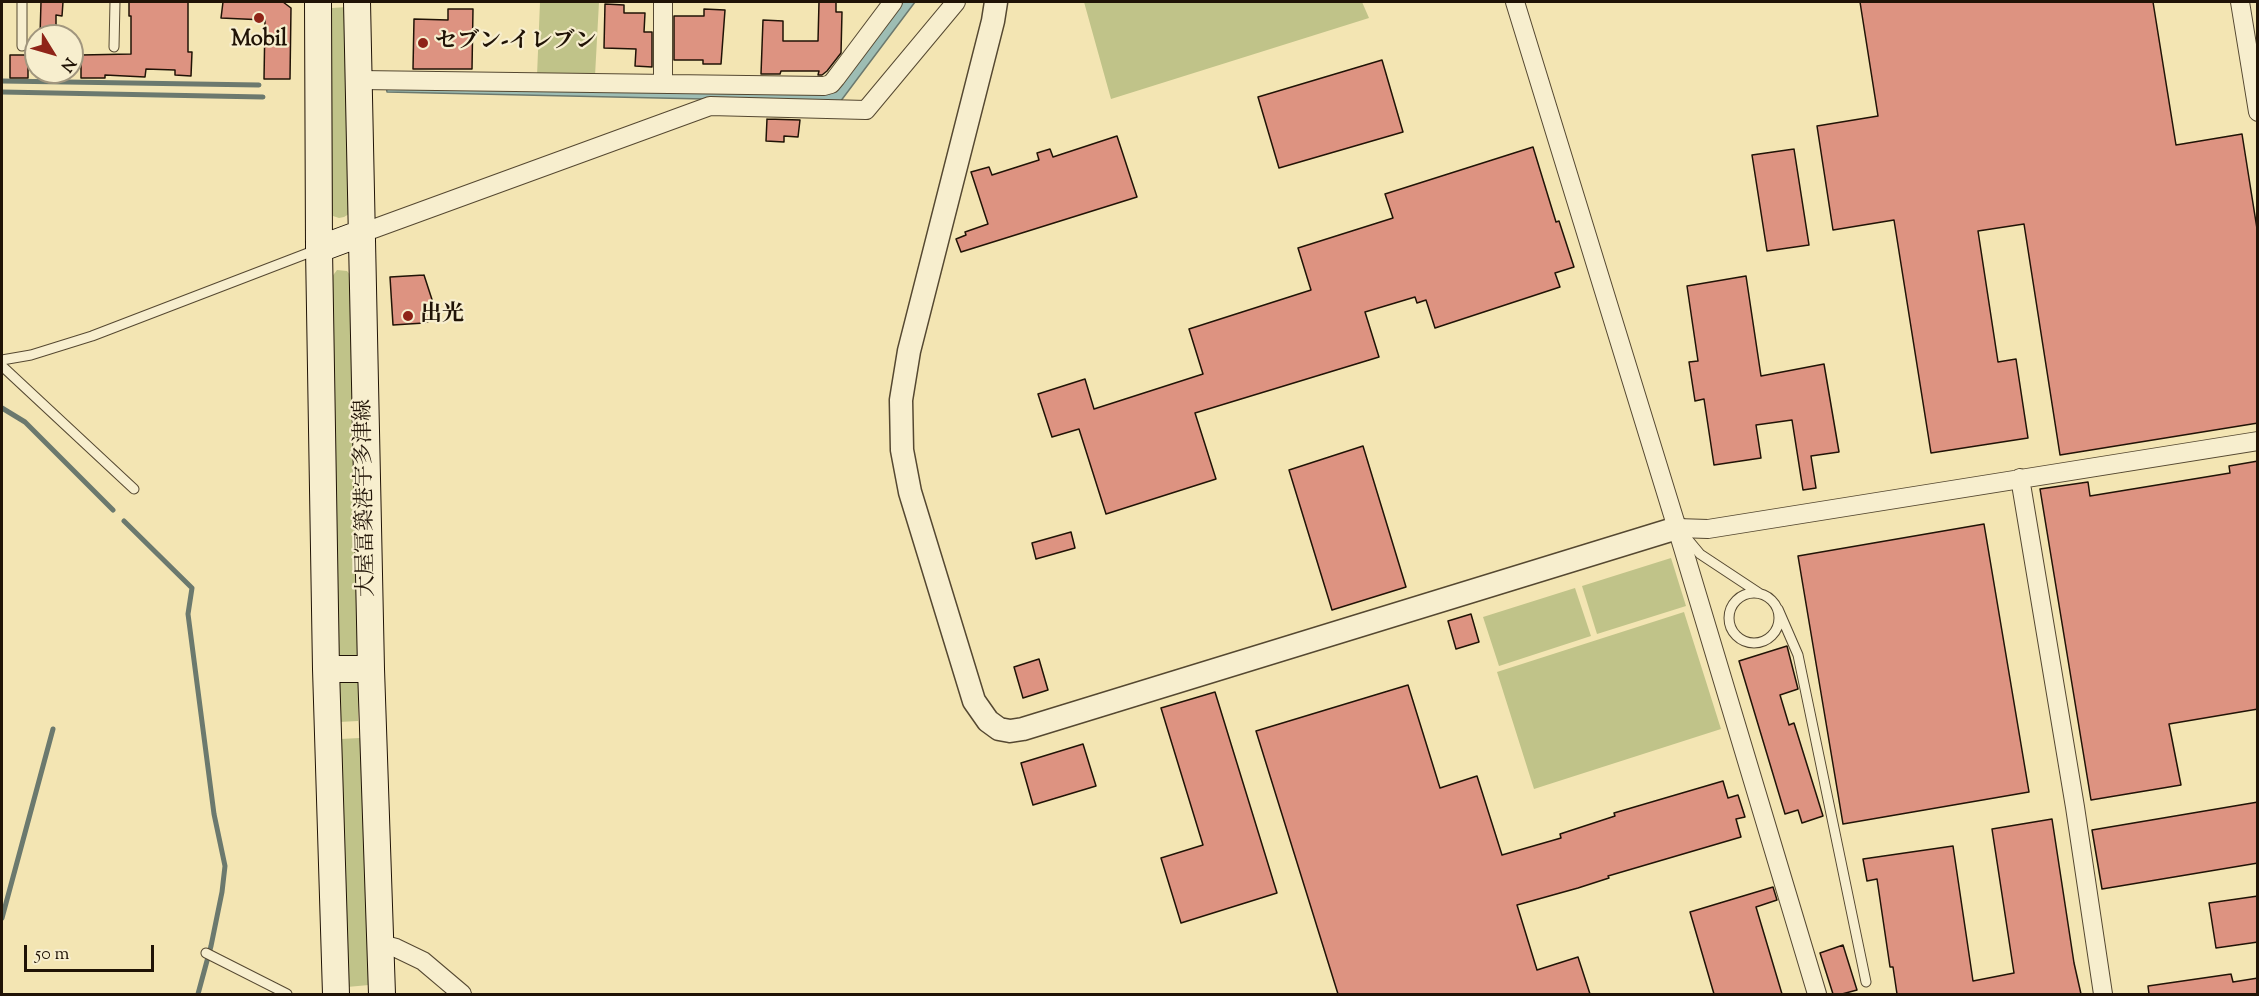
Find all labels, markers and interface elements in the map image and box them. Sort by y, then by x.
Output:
marker: Mobil [252,11,266,25]
north arrow [24,24,84,84]
place label: Mobil [231,28,287,54]
place label: セブン-イレブン [435,30,596,56]
marker: セブン-イレブン [416,36,430,50]
text: N [54,52,80,76]
place label: 出光 [420,303,464,329]
marker: 出光 [401,309,415,323]
street label: 大屋冨築港宇多津線 [352,399,382,597]
scale bar [27,933,158,971]
text: 50 m [35,942,69,968]

